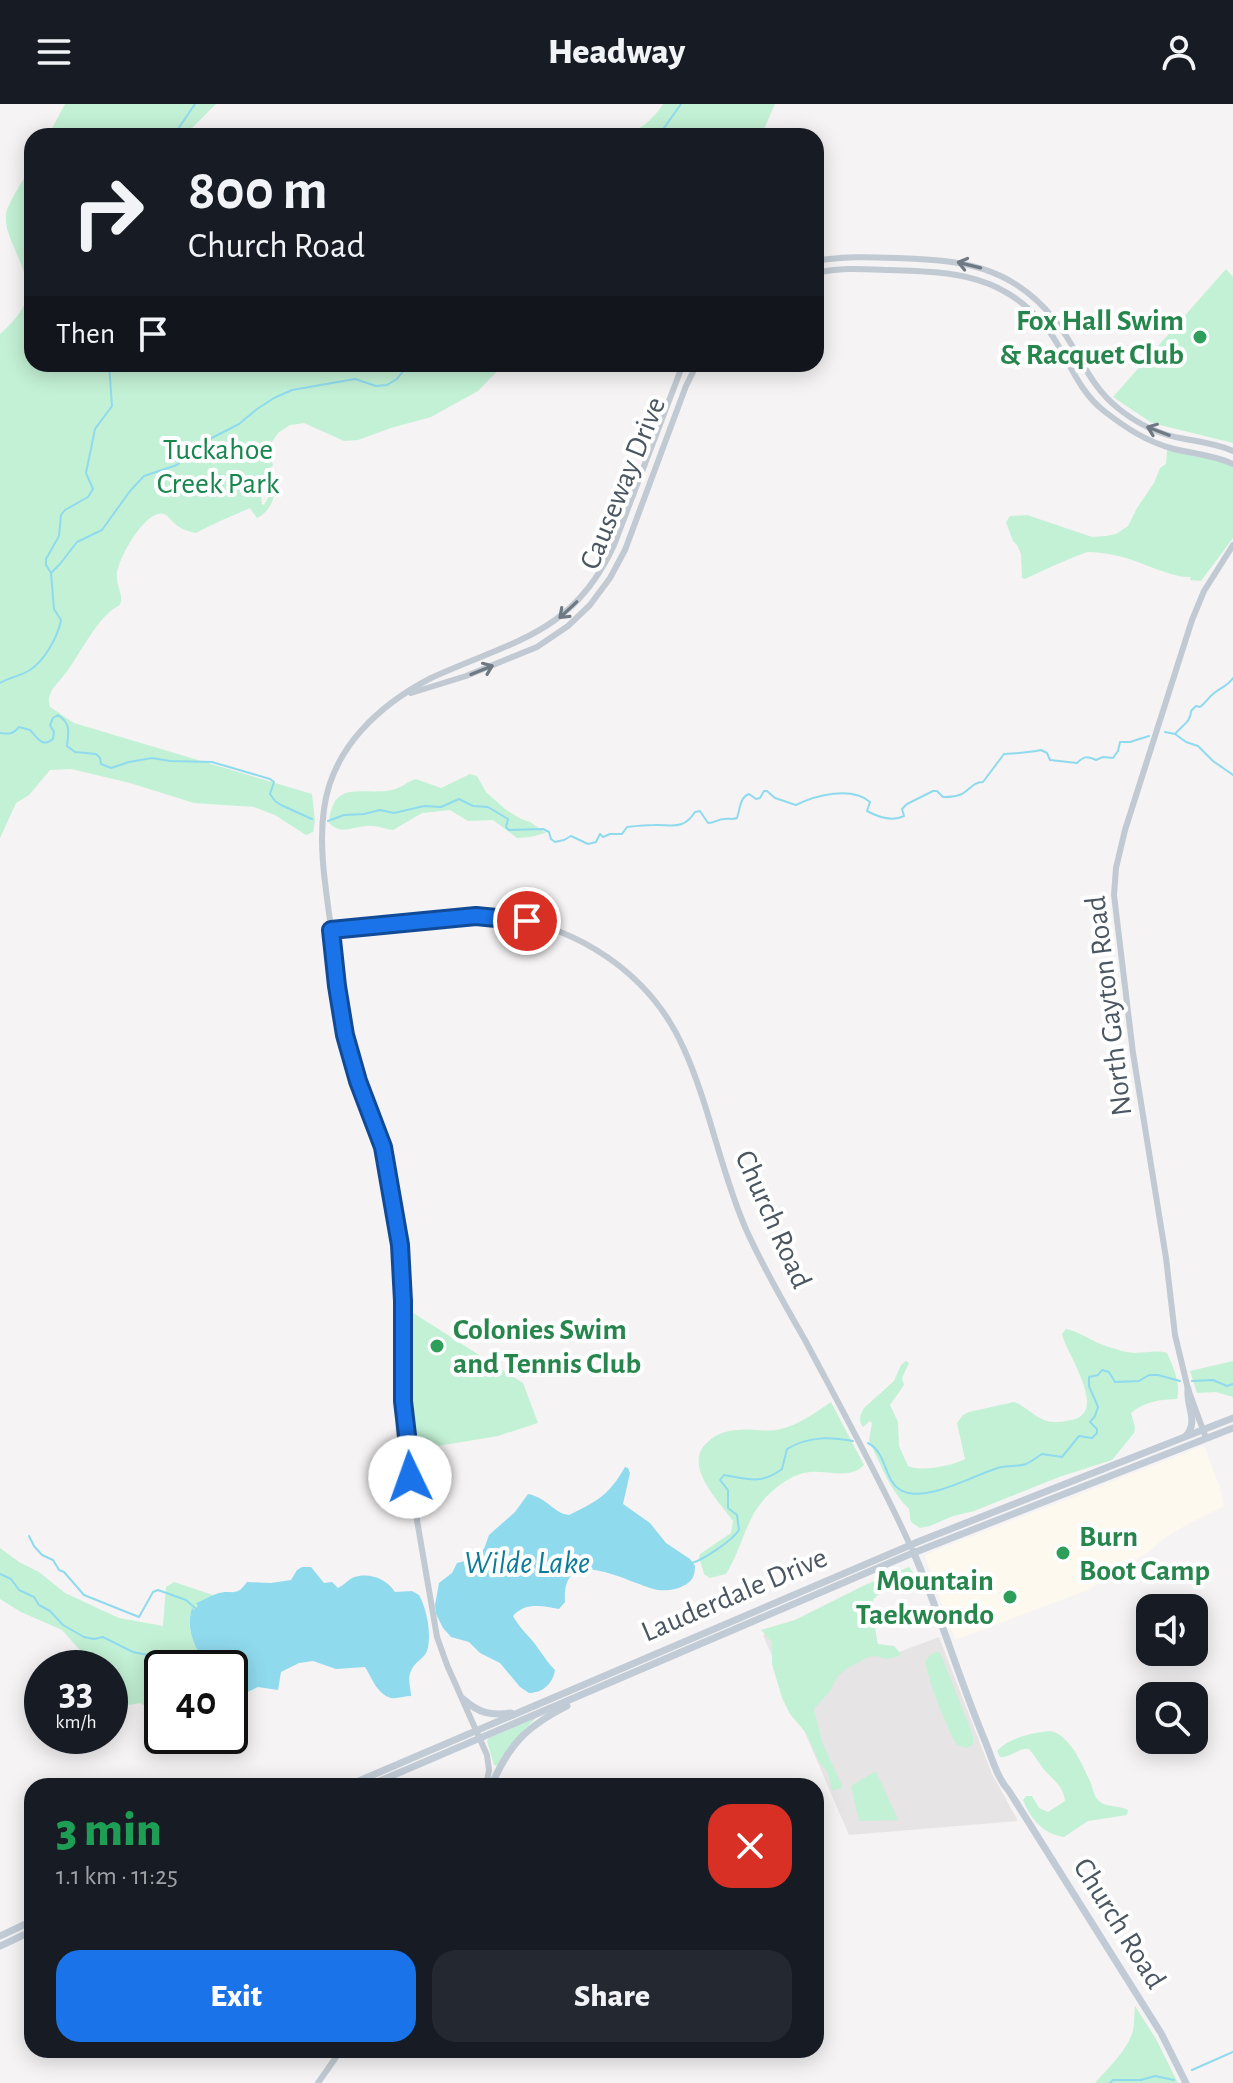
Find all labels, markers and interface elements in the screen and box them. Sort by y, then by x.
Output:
icon: menu [32,30,76,74]
icon: person [1157,30,1201,74]
text: Headway [548,34,685,70]
icon: right [56,160,160,264]
text: 800 m [188,163,328,219]
text: Church Road [188,228,365,264]
one-way arrow [957,256,982,271]
place label: Fox Hall Swim & Racquet Club [1000,306,1184,370]
icon: arrive [131,312,175,356]
text: Then [56,319,115,349]
marker: Fox Hall Swim & Racquet Club [1191,328,1209,346]
street label: Causeway Drive [575,393,671,574]
one-way arrow [1146,423,1171,437]
park label: Tuckahoe Creek Park [157,435,280,499]
one-way arrow [558,600,578,618]
one-way arrow [469,662,494,676]
pin [493,887,561,955]
street label: North Gayton Road [1081,894,1137,1118]
icon: arrive [505,899,549,943]
street label: Church Road [729,1146,817,1293]
place label: Colonies Swim and Tennis Club [453,1315,641,1379]
marker: Colonies Swim and Tennis Club [428,1337,446,1355]
position arrow [368,1435,452,1519]
place label: Burn Boot Camp [1079,1522,1210,1586]
street label: Lauderdale Drive [637,1542,832,1648]
marker: Burn Boot Camp [1054,1544,1072,1562]
water label: Wilde Lake [464,1547,590,1579]
place label: Mountain Taekwondo [856,1566,994,1630]
marker: Mountain Taekwondo [1001,1588,1019,1606]
map controls [1136,1594,1208,1754]
button: sound [1136,1594,1208,1666]
speed limit sign: 40 [144,1650,248,1754]
text: 33 [59,1672,93,1712]
button: search [1136,1682,1208,1754]
text: km/h [55,1712,97,1732]
button: close [708,1804,792,1888]
text: 3 min [56,1807,162,1855]
street label: Church Road [1067,1853,1171,1994]
text: 1.1 km · 11:25 [56,1863,178,1889]
button: Exit [56,1950,416,2042]
button: Share [432,1950,792,2042]

